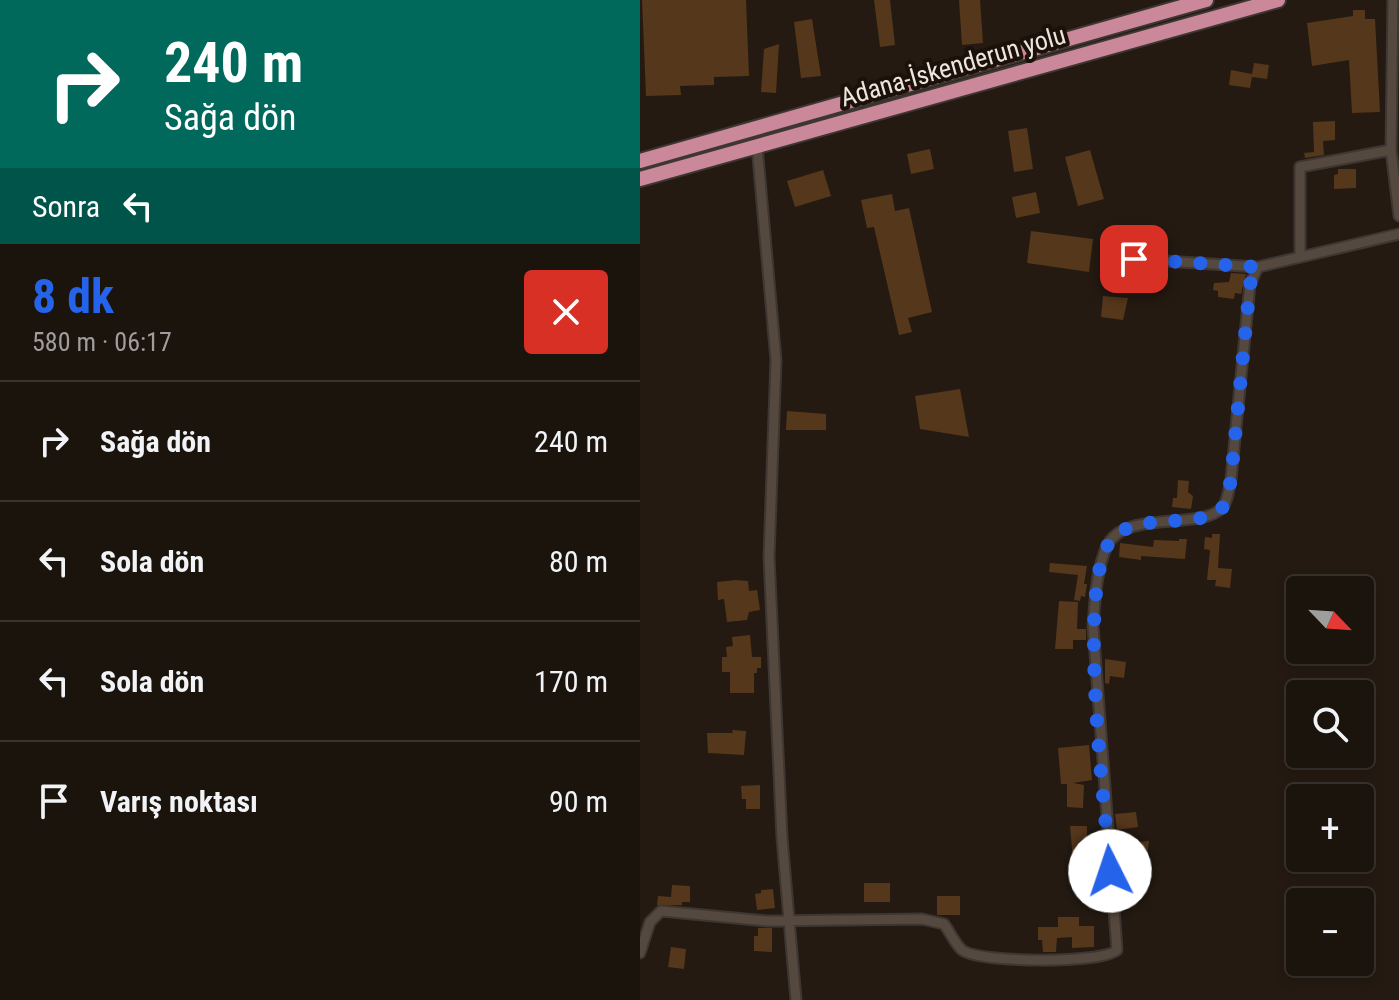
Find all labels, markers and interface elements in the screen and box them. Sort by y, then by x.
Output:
street label: Adana-İskenderun yolu [837,19,1069,113]
text: 240 m [164,30,303,96]
icon: right [32,32,136,136]
text: Sağa dön [164,97,297,139]
icon: left [116,184,160,228]
text: Sonra [32,189,100,224]
pin [1100,225,1168,293]
icon: arrive [1112,237,1156,281]
text: 8 dk [32,268,114,325]
button: close [524,270,608,354]
text: 580 m · 06:17 [32,327,172,357]
icon: right [32,419,76,463]
text: Sağa dön [100,424,211,459]
text: 240 m [534,424,608,459]
icon: left [32,539,76,583]
text: Sola dön [100,544,204,579]
text: 80 m [549,544,608,579]
north arrow [1286,576,1374,664]
map controls [1286,576,1374,976]
icon: left [32,659,76,703]
text: Sola dön [100,664,204,699]
text: 170 m [534,664,608,699]
button: search [1286,680,1374,768]
icon: arrive [32,779,76,823]
text: Varış noktası [100,784,258,819]
text: 90 m [549,784,608,819]
button: + [1286,784,1374,872]
position arrow [1068,829,1152,913]
button: − [1286,888,1374,976]

